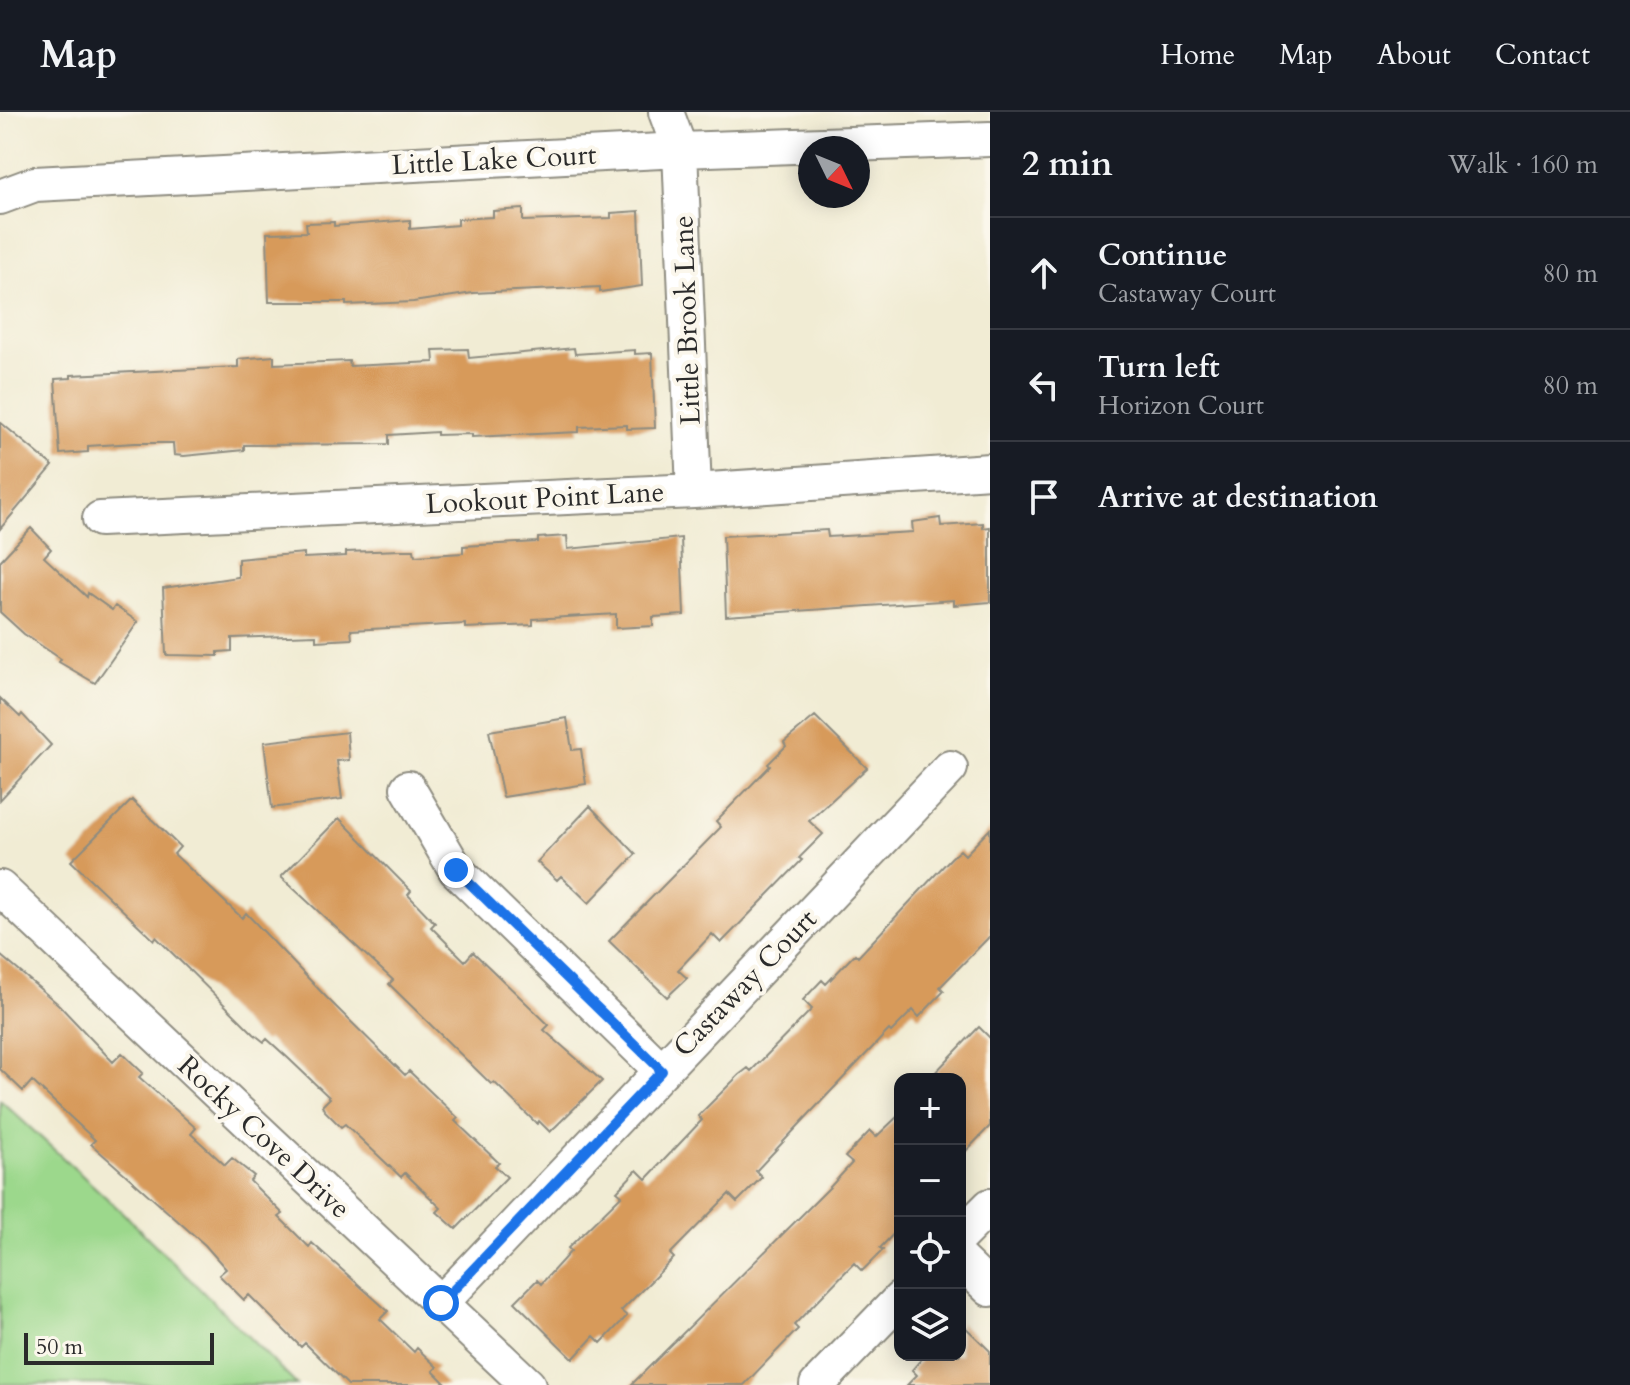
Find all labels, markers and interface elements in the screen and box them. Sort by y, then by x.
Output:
text: Map [40,29,117,81]
text: Home [1160,36,1235,74]
text: Map [1279,36,1333,74]
text: About [1377,36,1451,74]
text: Contact [1495,36,1590,74]
street label: Little Lake Court [391,136,598,184]
north arrow [798,136,870,208]
text: 2 min [1022,141,1113,187]
text: Walk · 160 m [1448,147,1598,182]
street label: Little Brook Lane [664,215,710,425]
text: Continue [1098,235,1227,276]
icon: ahead [1022,251,1066,295]
text: 80 m [1542,256,1598,291]
text: Castaway Court [1098,276,1276,311]
text: Turn left [1098,347,1220,388]
icon: left [1022,363,1066,407]
text: 80 m [1542,368,1598,403]
text: Horizon Court [1098,388,1264,423]
street label: Lookout Point Lane [425,473,665,523]
icon: arrive [1022,475,1066,519]
text: Arrive at destination [1098,477,1378,518]
route end [438,852,474,888]
street label: Castaway Court [665,901,825,1065]
street label: Rocky Cove Drive [169,1047,359,1227]
map controls [894,1073,966,1361]
button: + [894,1073,966,1145]
button: − [894,1145,966,1217]
button: locate [894,1217,966,1289]
route start [423,1285,459,1321]
button: layers [894,1289,966,1361]
scale bar [24,1329,214,1365]
text: 50 m [36,1332,83,1362]

